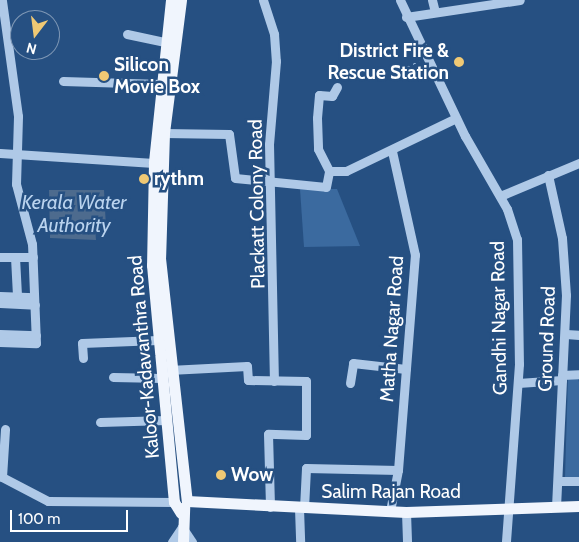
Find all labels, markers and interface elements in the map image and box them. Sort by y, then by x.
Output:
north arrow [10,10,60,60]
text: N [24,39,38,58]
place label: District Fire & Rescue Station [327,40,449,84]
place label: Silicon Movie Box [114,54,200,98]
marker: District Fire & Rescue Station [453,56,465,68]
marker: Silicon Movie Box [98,70,110,82]
street label: Plackatt Colony Road [244,119,270,289]
place label: rythm [154,168,204,190]
marker: rythm [138,173,150,185]
water label: Kerala Water Authority [22,191,126,238]
street label: Gandhi Nagar Road [486,241,512,395]
street label: Kaloor-Kadavanthra Road [124,254,164,460]
street label: Matha Nagar Road [376,255,408,403]
street label: Ground Road [534,286,560,392]
place label: Wow [231,464,273,486]
marker: Wow [215,469,227,481]
street label: Salim Rajan Road [321,481,461,503]
scale bar [12,500,130,532]
text: 100 m [18,510,60,528]

